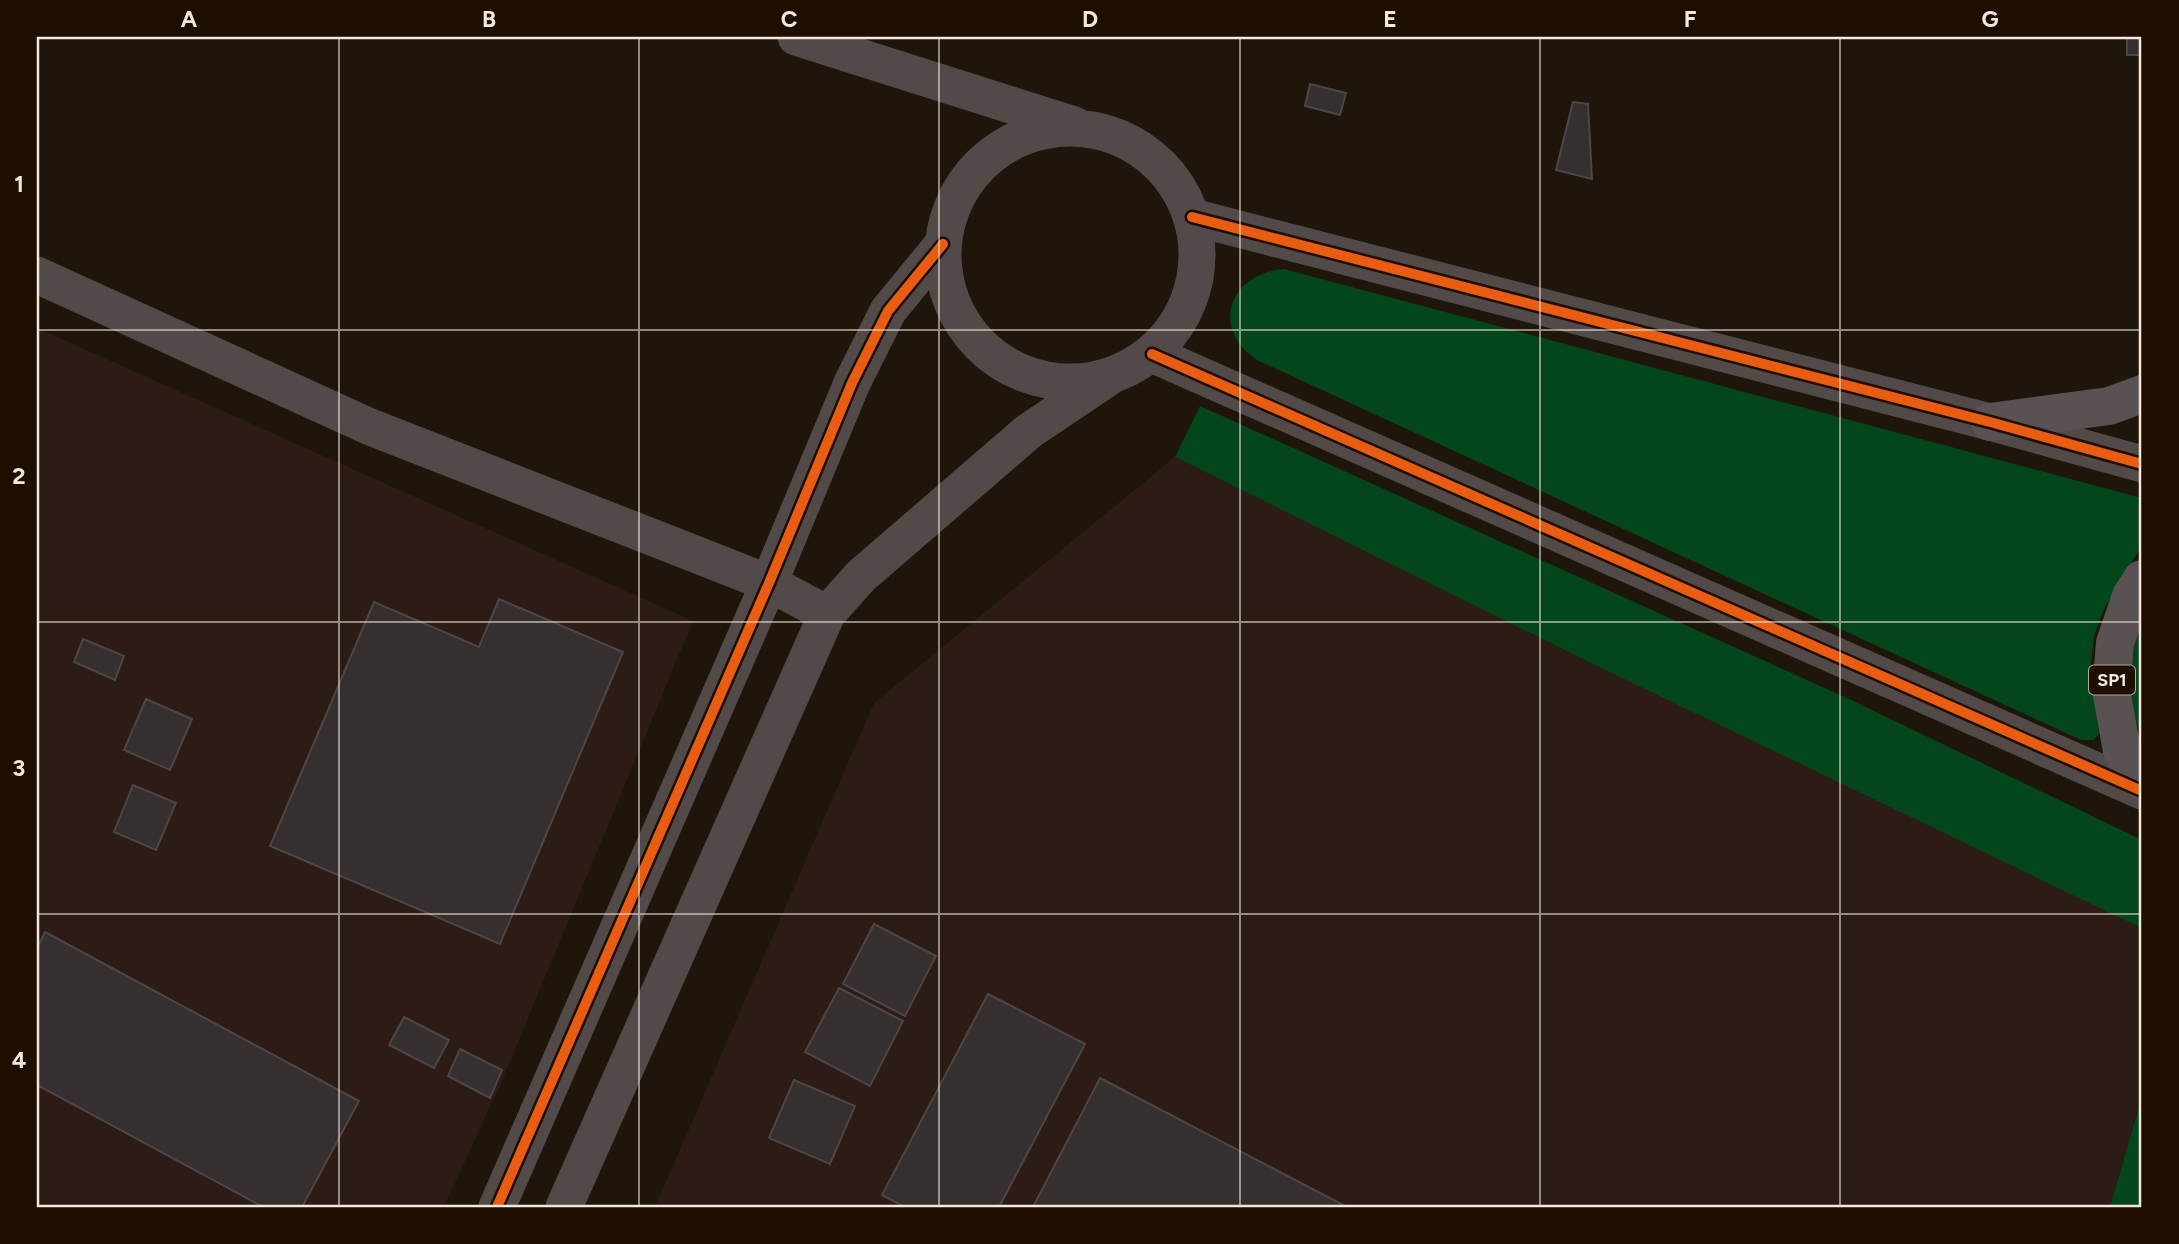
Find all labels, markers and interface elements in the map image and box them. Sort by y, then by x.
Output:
text: A [181,5,198,33]
text: B [482,5,496,33]
text: C [781,5,798,33]
text: D [1082,5,1098,33]
text: E [1383,5,1397,33]
text: F [1684,5,1697,33]
text: G [1981,5,1999,33]
text: 1 [14,170,24,198]
text: 2 [12,462,26,490]
road number: SP1 [2089,666,2135,694]
text: 3 [13,754,25,782]
text: 4 [12,1046,26,1074]

